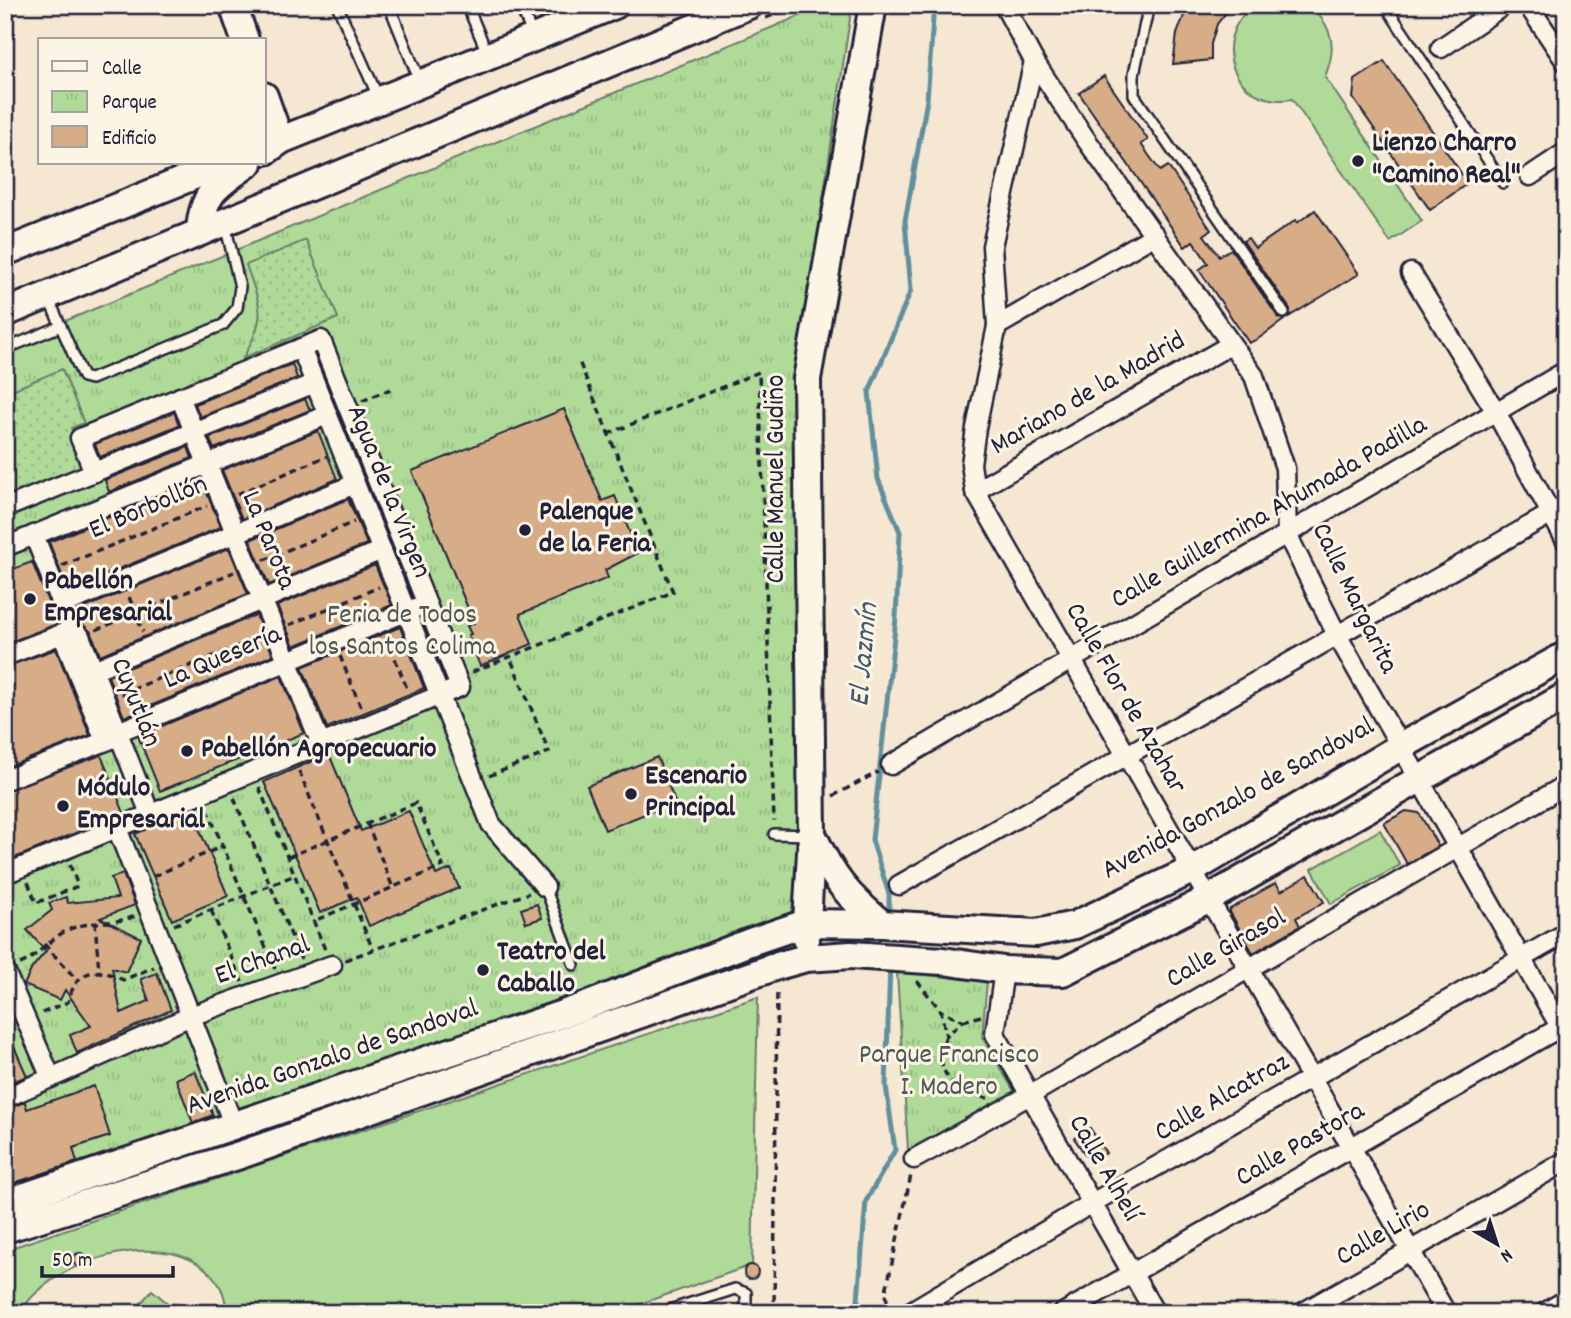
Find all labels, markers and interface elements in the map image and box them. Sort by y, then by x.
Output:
legend [38,38,266,164]
text: Calle [102,55,141,85]
text: Parque [102,89,157,119]
text: Edificio [102,125,157,155]
place label: Lienzo Charro "Camino Real" [1372,125,1521,197]
marker: Lienzo Charro "Camino Real" [1350,153,1366,169]
street label: Mariano de la Madrid [984,323,1194,467]
street label: Calle Manuel Gudiño [758,375,798,583]
street label: Agua de la Virgen [334,399,440,585]
street label: Calle Guillermina Ahumada Padilla [1105,406,1436,621]
street label: El Borbollón [84,466,214,552]
street label: La Parota [229,486,305,597]
place label: Palenque de la Feria [539,494,651,566]
street label: Calle Margarita [1299,517,1407,682]
marker: Palenque de la Feria [517,522,533,538]
place label: Pabellón Empresarial [44,563,172,635]
marker: Pabellón Empresarial [22,591,38,607]
street label: Calle Flor de Azahar [1053,596,1195,802]
park label: Feria de Todos los Santos Colima [308,597,496,669]
water label: El Jazmín [840,600,892,709]
street label: La Quesería [158,616,289,702]
street label: Cuyutlán [98,652,170,754]
street label: Avenida Gonzalo de Sandoval [1095,708,1383,892]
place label: Pabellón Agropecuario [201,731,436,771]
marker: Pabellón Agropecuario [179,743,195,759]
place label: Escenario Principal [645,758,747,830]
place label: Módulo Empresarial [77,770,205,842]
marker: Escenario Principal [623,786,639,802]
marker: Módulo Empresarial [55,798,71,814]
street label: Calle Girasol [1160,899,1295,1001]
street label: El Chanal [210,926,316,998]
place label: Teatro del Caballo [497,934,606,1006]
marker: Teatro del Caballo [475,962,491,978]
street label: Avenida Gonzalo de Sandoval [182,990,485,1128]
park label: Parque Francisco I. Madero [859,1037,1039,1109]
street label: Calle Alcatraz [1148,1044,1298,1154]
street label: Calle Pastora [1229,1093,1374,1199]
street label: Calle Alhelí [1056,1108,1151,1232]
street label: Calle Lirio [1329,1192,1439,1278]
north arrow [1462,1210,1532,1280]
scale bar [42,1234,173,1278]
text: N [1493,1241,1518,1268]
text: 50 m [52,1247,92,1277]

